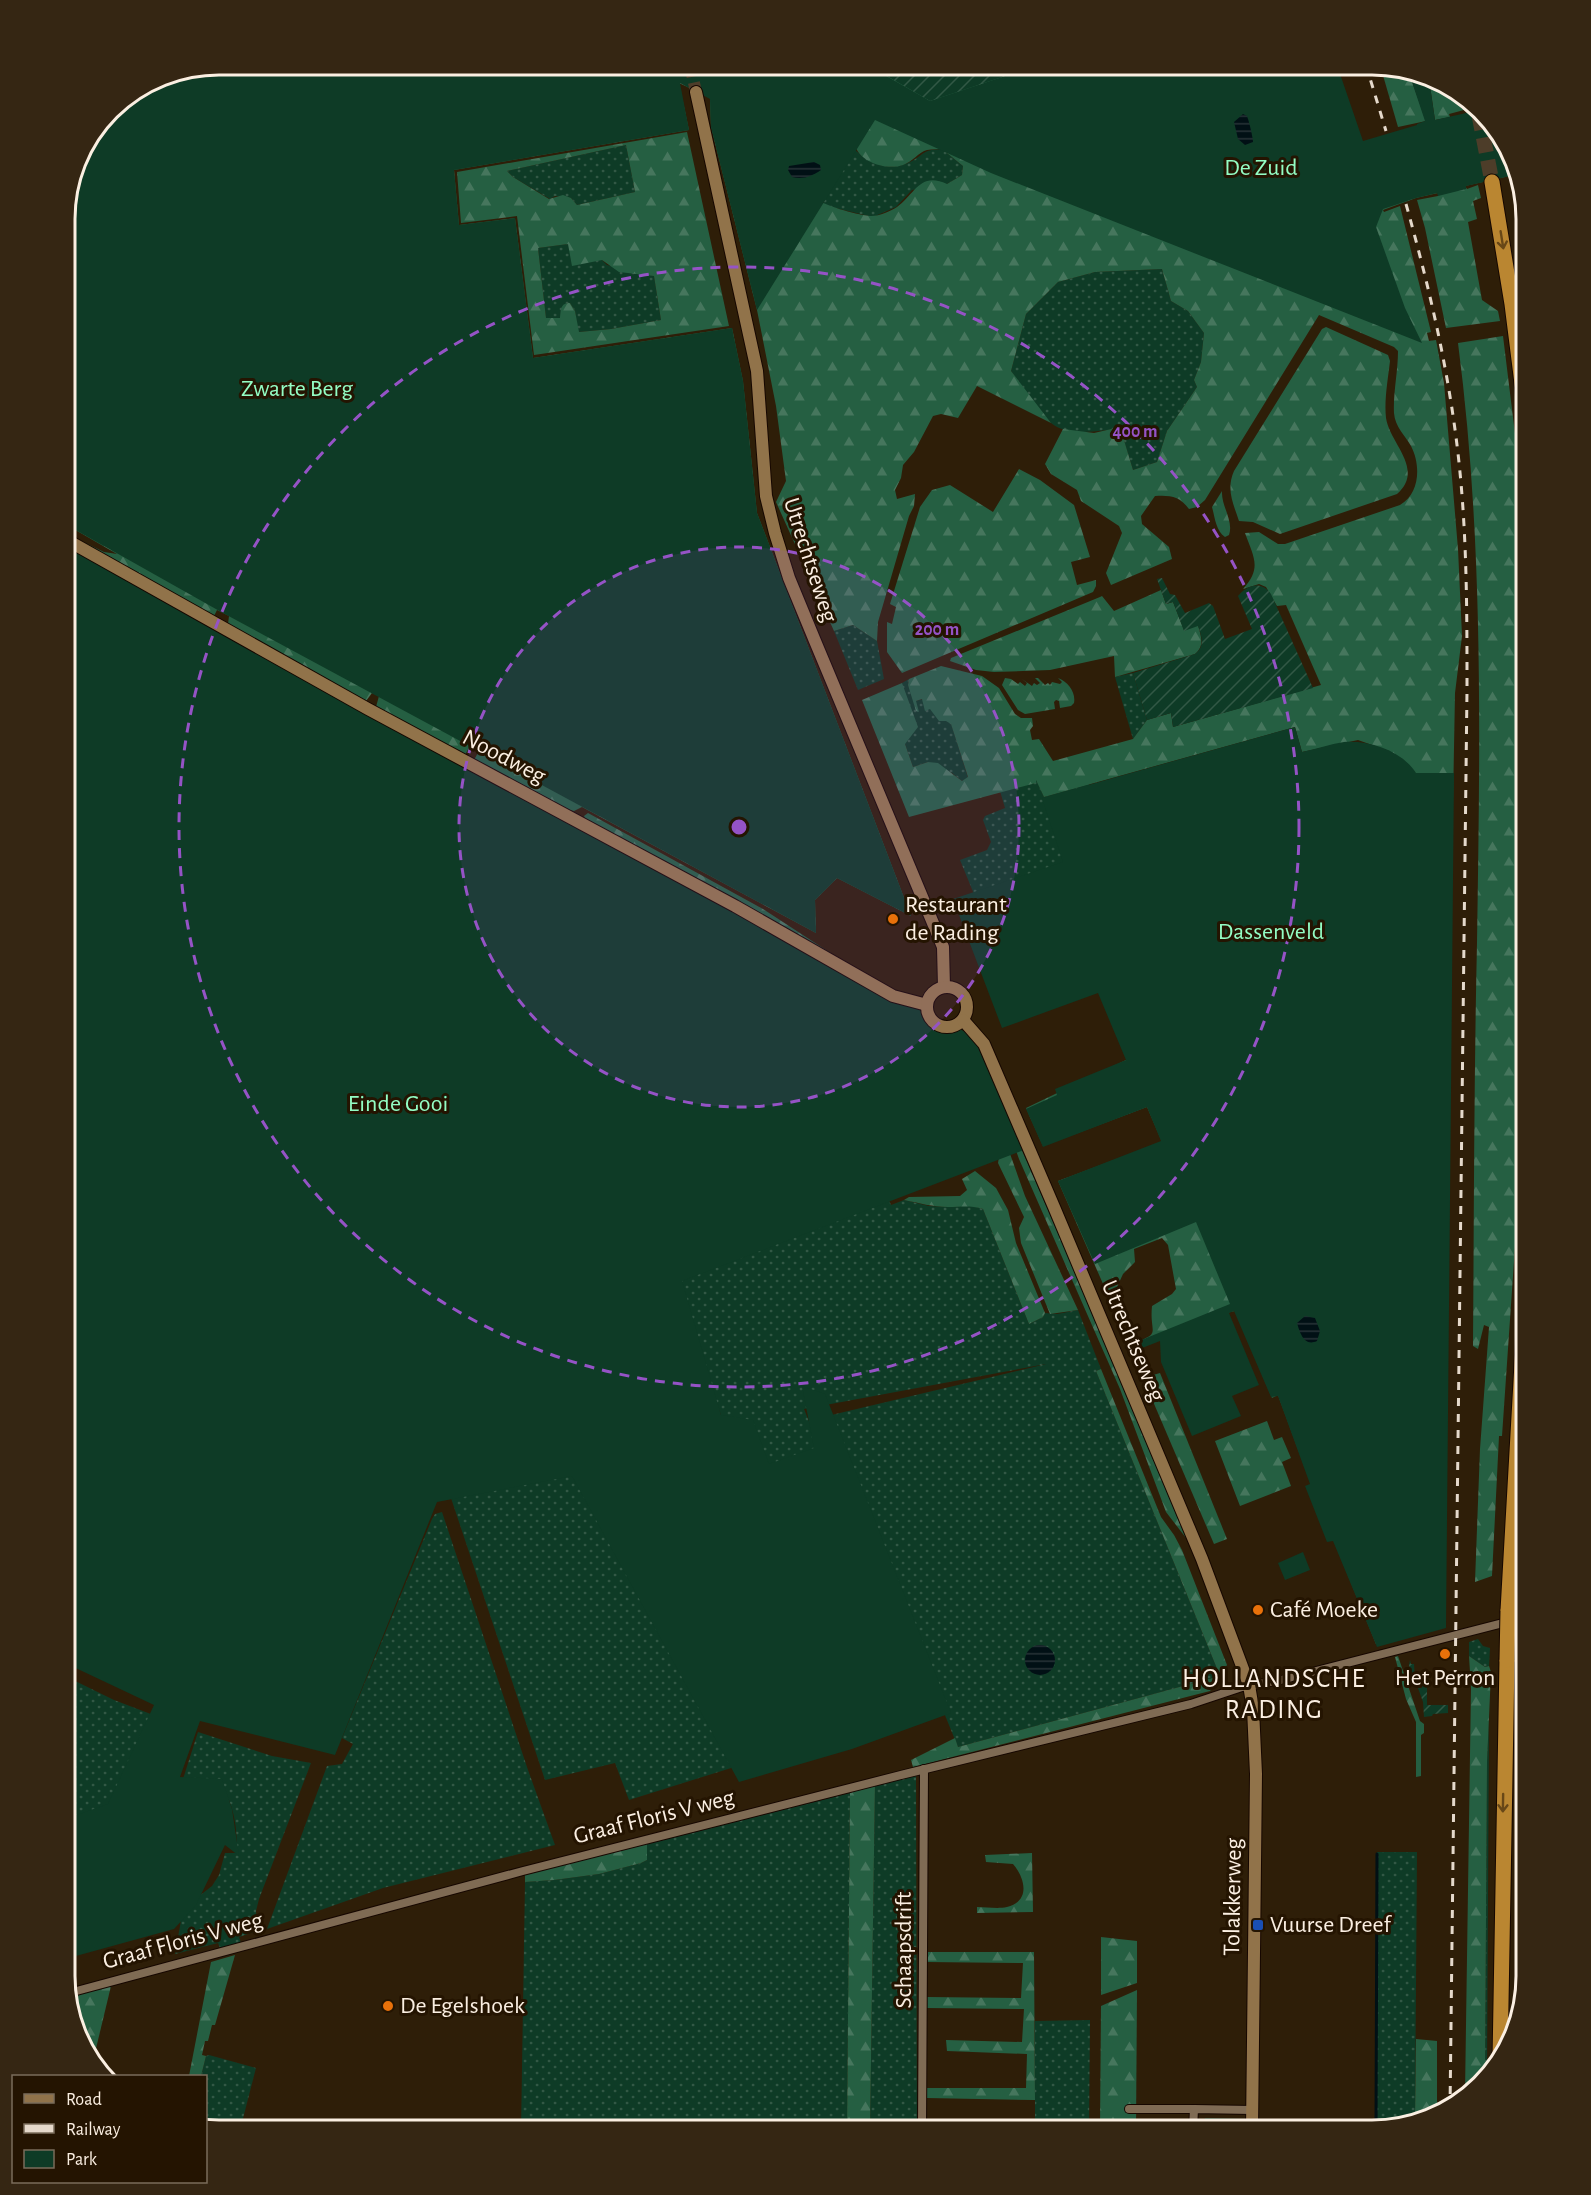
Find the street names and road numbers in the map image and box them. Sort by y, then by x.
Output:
street label: Utrechtseweg [779,495,841,625]
street label: Noodweg [459,725,550,789]
street label: Utrechtseweg [1097,1277,1169,1405]
street label: Graaf Floris V weg [571,1785,737,1849]
street label: Tolakkerweg [1220,1838,1246,1956]
street label: Schaapsdrift [892,1891,916,2008]
street label: Graaf Floris V weg [100,1908,266,1974]

